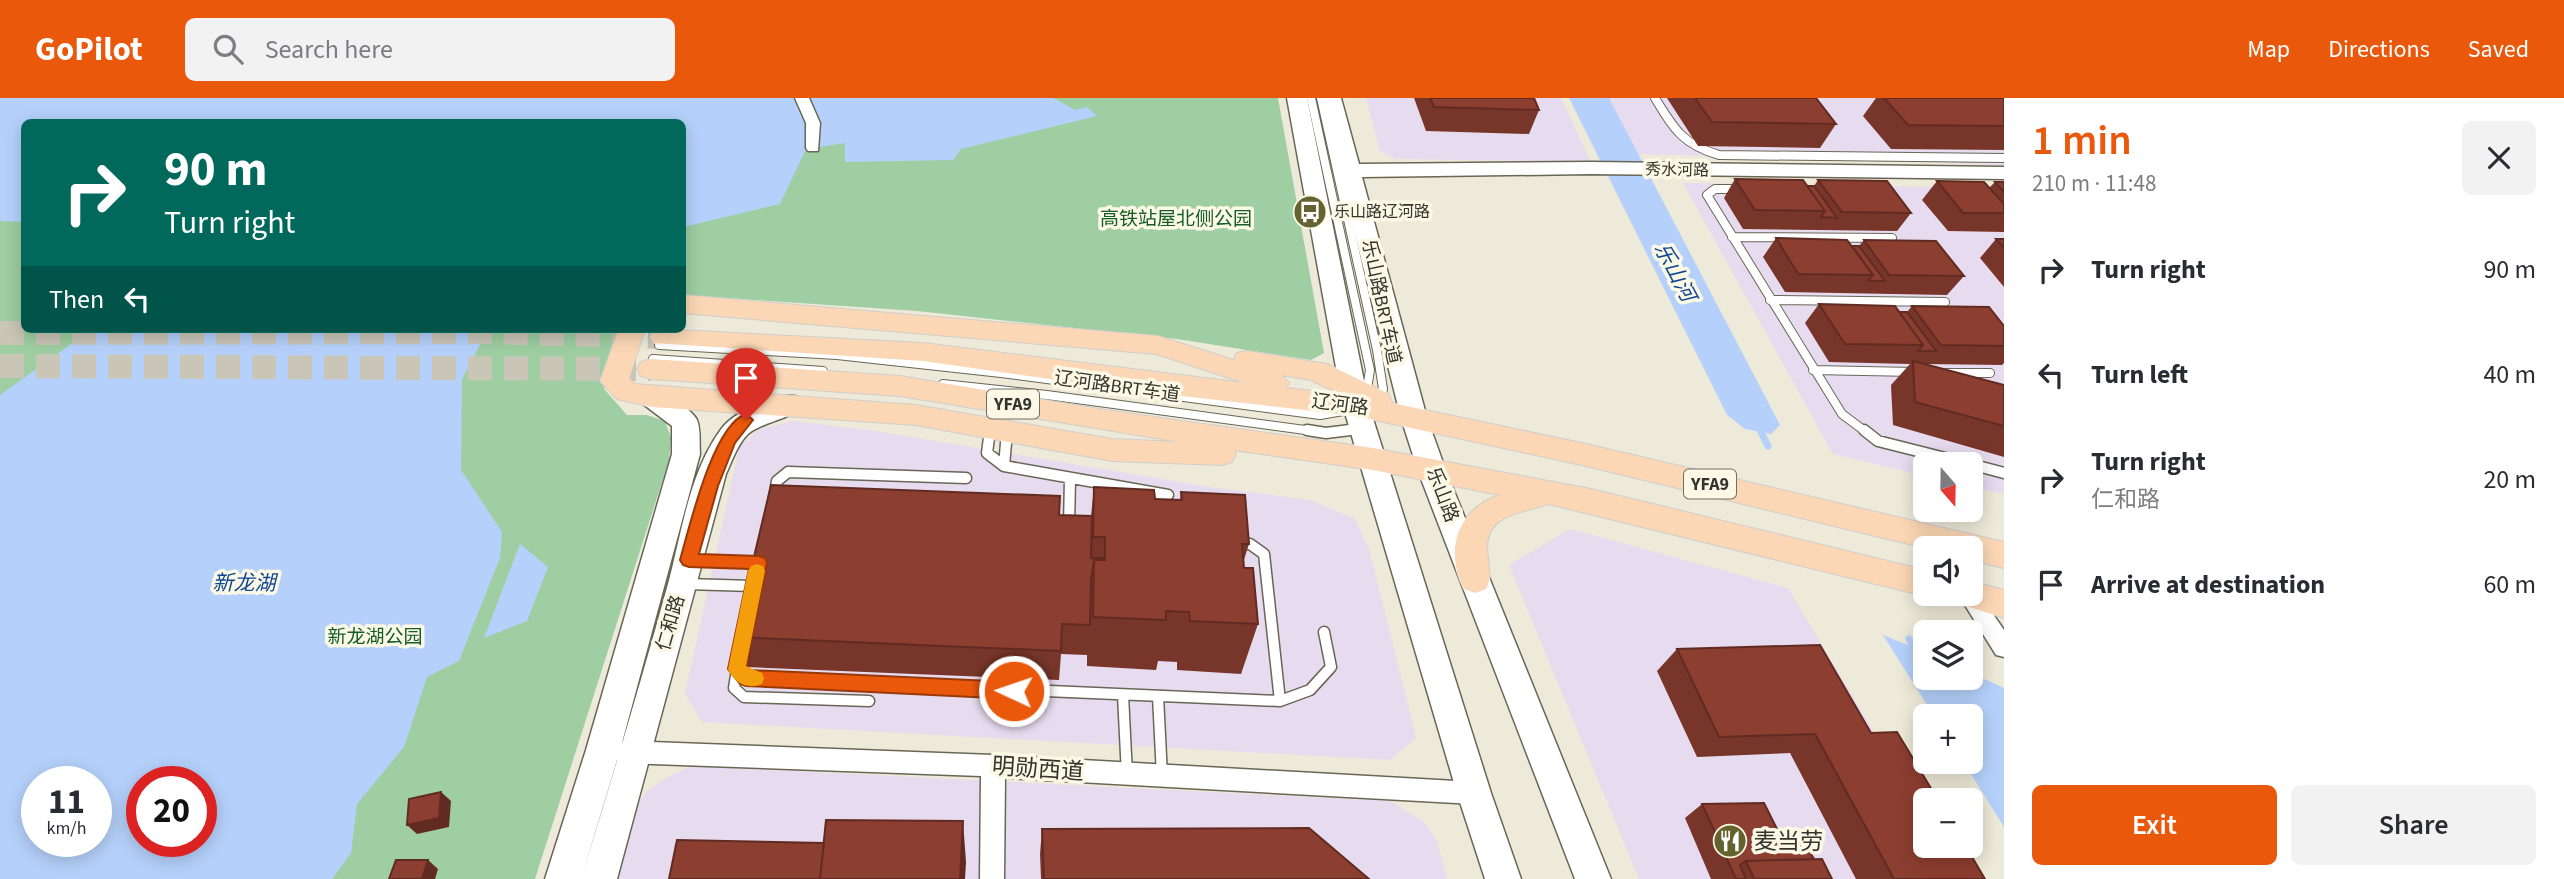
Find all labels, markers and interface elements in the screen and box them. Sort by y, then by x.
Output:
search box [185,18,675,81]
text: GoPilot [35,26,143,73]
icon: search [209,30,247,68]
text: Search here [265,31,393,68]
text: Map [2247,32,2290,67]
text: Directions [2328,32,2430,67]
text: Saved [2468,32,2529,67]
text: 1 min [2032,111,2132,171]
button: close [2462,121,2536,195]
text: 90 m [164,135,268,205]
icon: right [49,147,140,238]
street label: 秀水河路 [1645,158,1709,182]
text: 210 m · 11:48 [2032,167,2156,200]
bus stop icon: 乐山路辽河路 [1291,193,1329,231]
text: Turn right [164,200,295,246]
place label: 乐山路辽河路 [1334,201,1430,223]
park label: 高铁站屋北侧公园 [1100,206,1252,233]
street label: 乐山路BRT车道 [1355,237,1407,367]
water label: 乐山河 [1647,237,1705,310]
icon: right [2032,251,2070,289]
text: Turn right [2091,251,2206,288]
text: 90 m [2483,251,2536,288]
icon: left [118,280,156,318]
text: Then [49,281,104,318]
pin [716,348,776,420]
icon: left [2032,356,2070,394]
text: Turn left [2091,356,2188,393]
text: 40 m [2483,356,2536,393]
icon: arrive [727,359,765,397]
street label: 辽河路BRT车道 [1052,365,1182,409]
street label: 辽河路 [1310,388,1370,422]
road number: YFA9 [987,390,1039,418]
text: Turn right [2091,443,2206,480]
north arrow [1913,452,1983,522]
map controls [1913,452,1983,858]
icon: right [2032,461,2070,499]
text: 20 m [2483,461,2536,498]
street label: 乐山路 [1419,464,1465,526]
road number: YFA9 [1684,470,1736,498]
text: 仁和路 [2091,483,2160,516]
button: sound [1913,536,1983,606]
icon: arrive [2032,566,2070,604]
text: Arrive at destination [2091,566,2325,603]
text: 60 m [2483,566,2536,603]
water label: 新龙湖 [213,568,278,598]
street label: 仁和路 [650,592,692,654]
button: layers [1913,620,1983,690]
park label: 新龙湖公园 [327,624,423,651]
position arrow [977,654,1051,728]
button: + [1913,704,1983,774]
street label: 明勋西道 [991,749,1085,789]
speed limit sign: 20 [126,766,217,857]
text: 11 [48,777,85,827]
button: Exit [2032,785,2277,865]
button: Share [2291,785,2536,865]
button: − [1913,788,1983,858]
text: km/h [47,816,86,841]
restaurant icon: 麦当劳 [1711,822,1749,860]
place label: 麦当劳 [1754,825,1823,858]

